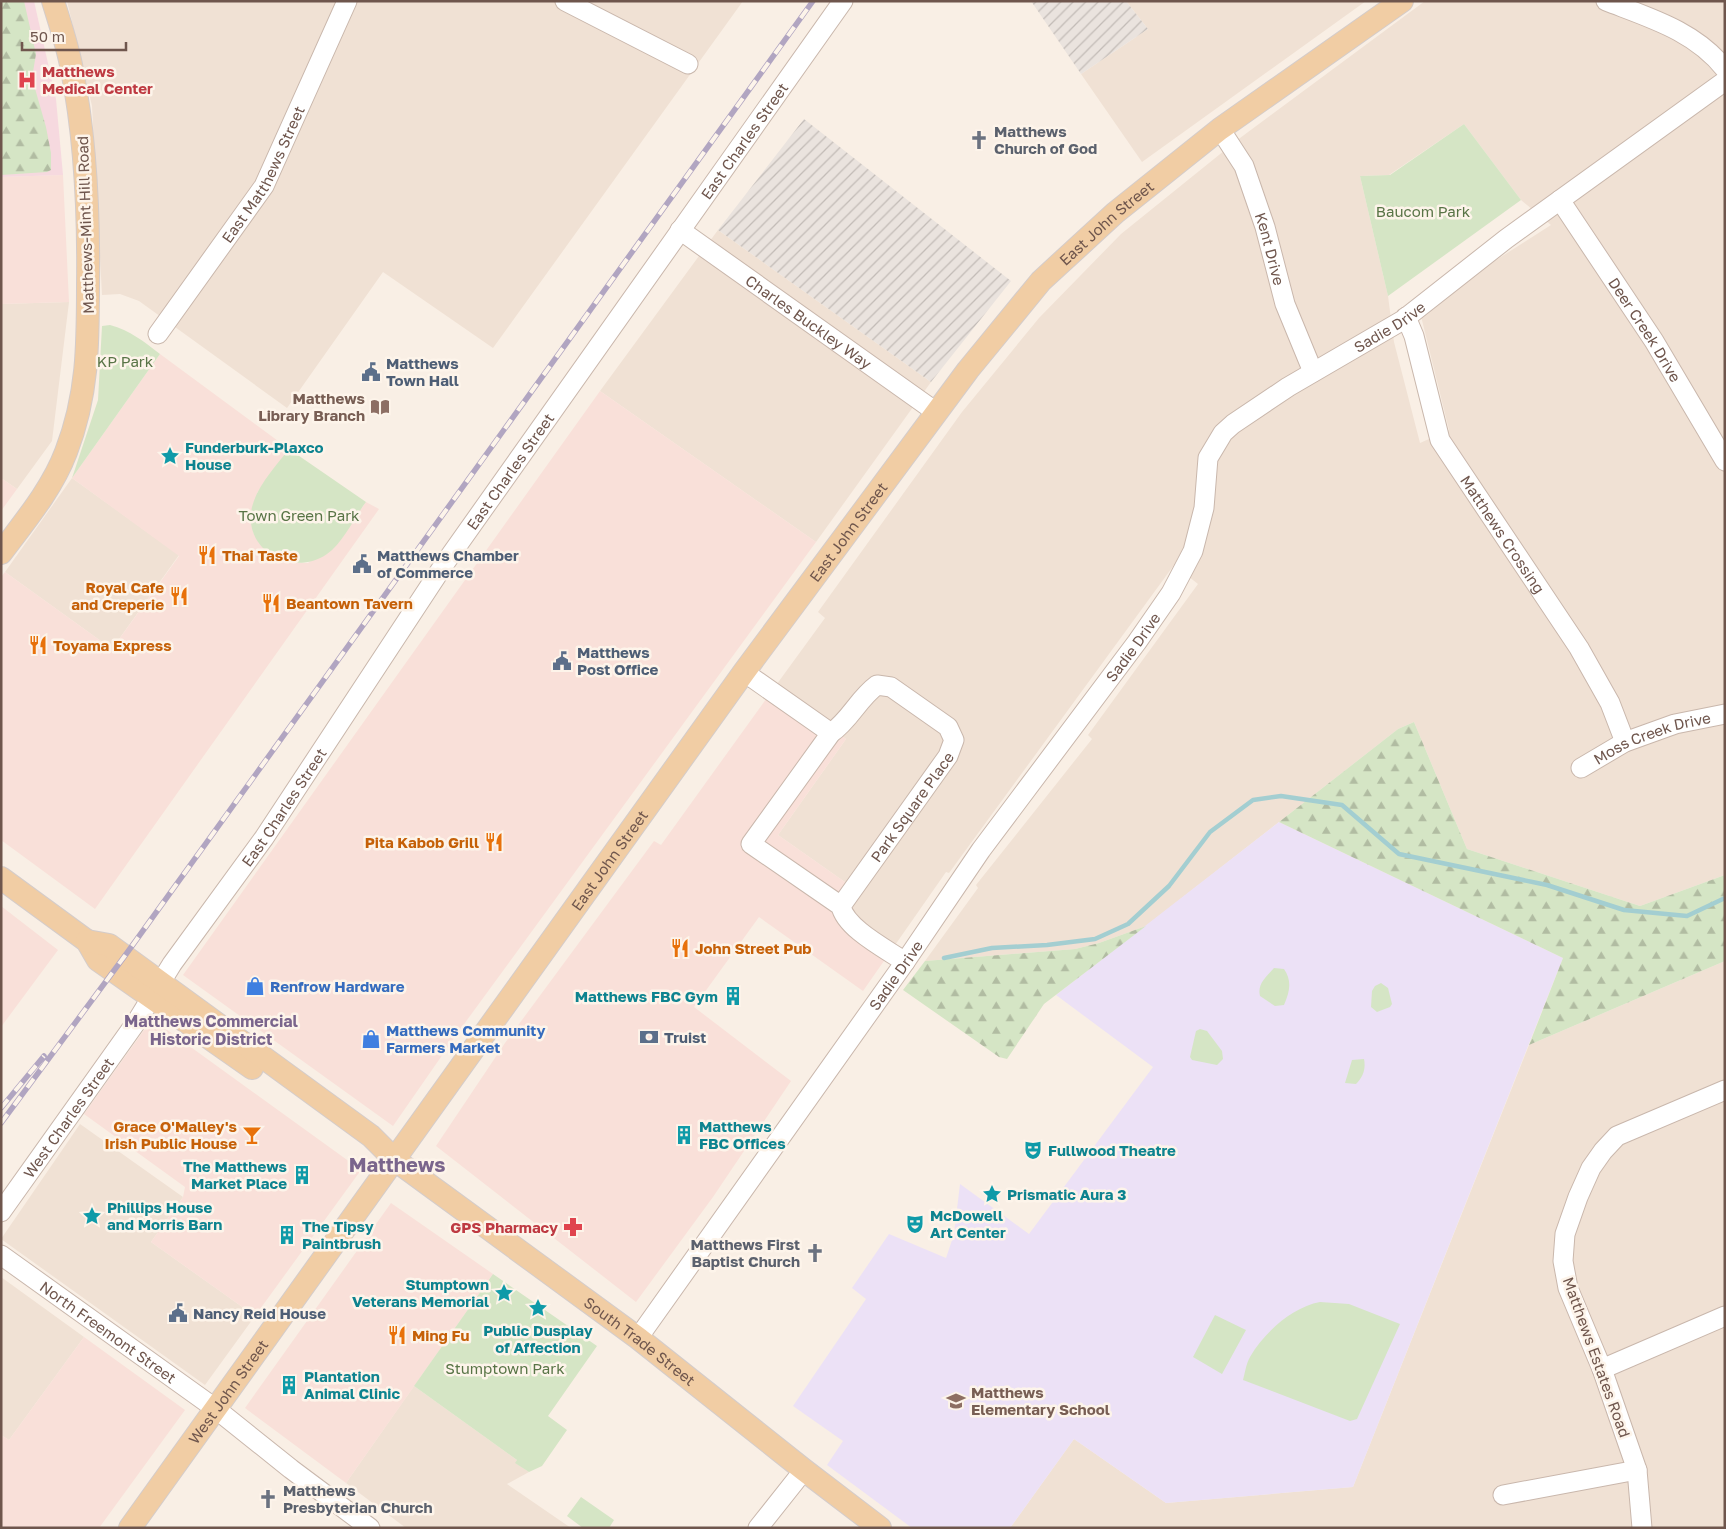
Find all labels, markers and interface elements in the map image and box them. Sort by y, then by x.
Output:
scale bar [22,20,126,52]
text: 50 m [30,27,65,45]
place label: Matthews Medical Center [42,62,153,97]
hospital icon: Matthews Medical Center [16,69,38,91]
street label: East Charles Street [697,79,791,202]
street label: East Matthews Street [218,103,308,246]
place label: Matthews Church of God [994,122,1097,157]
church icon: Matthews Church of God [968,129,990,151]
street label: Matthews-Mint Hill Road [73,136,97,314]
street label: East John Street [1055,177,1157,269]
park label: Baucom Park [1376,202,1471,220]
street label: Kent Drive [1252,210,1289,287]
street label: Charles Buckley Way [742,271,876,373]
street label: Deer Creek Drive [1605,274,1685,385]
street label: Sadie Drive [1350,297,1429,356]
park label: KP Park [97,352,154,370]
place label: Matthews Town Hall [386,354,459,389]
public building icon: Matthews Town Hall [360,361,382,383]
place label: Matthews Library Branch [258,389,365,424]
library icon: Matthews Library Branch [369,396,391,418]
street label: East Charles Street [463,410,557,533]
place label: Funderburk-Plaxco House [185,438,324,473]
place icon: Funderburk-Plaxco House [159,445,181,467]
street label: Matthews Crossing [1457,472,1549,597]
street label: East John Street [805,479,891,585]
park label: Town Green Park [238,506,360,524]
restaurant icon: Thai Taste [196,544,218,566]
place label: Thai Taste [222,546,298,564]
place label: Matthews Chamber of Commerce [377,546,519,581]
public building icon: Matthews Chamber of Commerce [351,553,373,575]
place label: Royal Cafe and Creperie [71,578,164,613]
restaurant icon: Royal Cafe and Creperie [168,585,190,607]
restaurant icon: Beantown Tavern [260,592,282,614]
place label: Beantown Tavern [286,594,413,612]
street label: Sadie Drive [1102,609,1164,685]
restaurant icon: Toyama Express [27,634,49,656]
place label: Toyama Express [53,636,172,654]
place label: Matthews Post Office [577,643,659,678]
public building icon: Matthews Post Office [551,650,573,672]
street label: Moss Creek Drive [1590,708,1712,768]
street label: East Charles Street [237,745,330,870]
street label: Park Square Place [867,748,957,865]
street label: East John Street [567,806,651,914]
restaurant icon: Pita Kabob Grill [483,831,505,853]
place label: Pita Kabob Grill [365,833,479,851]
restaurant icon: John Street Pub [669,937,691,959]
street label: Sadie Drive [865,937,926,1013]
place label: John Street Pub [695,939,812,957]
shop icon: Renfrow Hardware [244,975,266,997]
place label: Renfrow Hardware [270,977,405,995]
building icon: Matthews FBC Gym [722,985,744,1007]
place label: Matthews FBC Gym [575,987,718,1005]
district label: Matthews Commercial Historic District [124,1011,299,1049]
place label: Matthews Community Farmers Market [386,1021,545,1056]
bank icon: Truist [638,1026,660,1048]
shop icon: Matthews Community Farmers Market [360,1028,382,1050]
place label: Truist [664,1028,706,1046]
street label: West Charles Street [19,1054,117,1181]
place label: Grace O'Malley's Irish Public House [104,1117,237,1152]
place label: Matthews FBC Offices [699,1117,786,1152]
bar icon: Grace O'Malley's Irish Public House [241,1124,263,1146]
building icon: Matthews FBC Offices [673,1124,695,1146]
theatre icon: Fullwood Theatre [1022,1139,1044,1161]
place label: Fullwood Theatre [1048,1141,1176,1159]
district label: Matthews [349,1152,445,1176]
place label: The Matthews Market Place [183,1157,287,1192]
building icon: The Matthews Market Place [291,1164,313,1186]
place icon: Prismatic Aura 3 [981,1183,1003,1205]
place label: Prismatic Aura 3 [1007,1185,1126,1203]
place label: Phillips House and Morris Barn [107,1198,222,1233]
place icon: Phillips House and Morris Barn [81,1205,103,1227]
place label: McDowell Art Center [930,1206,1006,1241]
theatre icon: McDowell Art Center [904,1213,926,1235]
pharmacy icon: GPS Pharmacy [562,1216,584,1238]
place label: The Tipsy Paintbrush [302,1217,381,1252]
place label: GPS Pharmacy [450,1218,558,1236]
building icon: The Tipsy Paintbrush [276,1224,298,1246]
place label: Matthews First Baptist Church [690,1235,800,1270]
church icon: Matthews First Baptist Church [804,1242,826,1264]
street label: Matthews Estates Road [1560,1274,1634,1440]
place label: Stumptown Veterans Memorial [352,1275,489,1310]
street label: North Freemont Street [37,1277,180,1387]
place icon: Stumptown Veterans Memorial [493,1282,515,1304]
street label: South Trade Street [581,1293,699,1389]
place icon: Public Dusplay of Affection [527,1297,549,1319]
public building icon: Nancy Reid House [167,1302,189,1324]
place label: Nancy Reid House [193,1304,326,1322]
place label: Public Dusplay of Affection [483,1321,593,1356]
restaurant icon: Ming Fu [386,1324,408,1346]
place label: Ming Fu [412,1326,469,1344]
street label: West John Street [184,1336,271,1447]
park label: Stumptown Park [445,1359,565,1377]
place label: Plantation Animal Clinic [304,1367,400,1402]
building icon: Plantation Animal Clinic [278,1374,300,1396]
place label: Matthews Elementary School [971,1383,1110,1418]
school or university icon: Matthews Elementary School [945,1390,967,1412]
place label: Matthews Presbyterian Church [283,1481,432,1516]
church icon: Matthews Presbyterian Church [257,1488,279,1510]

